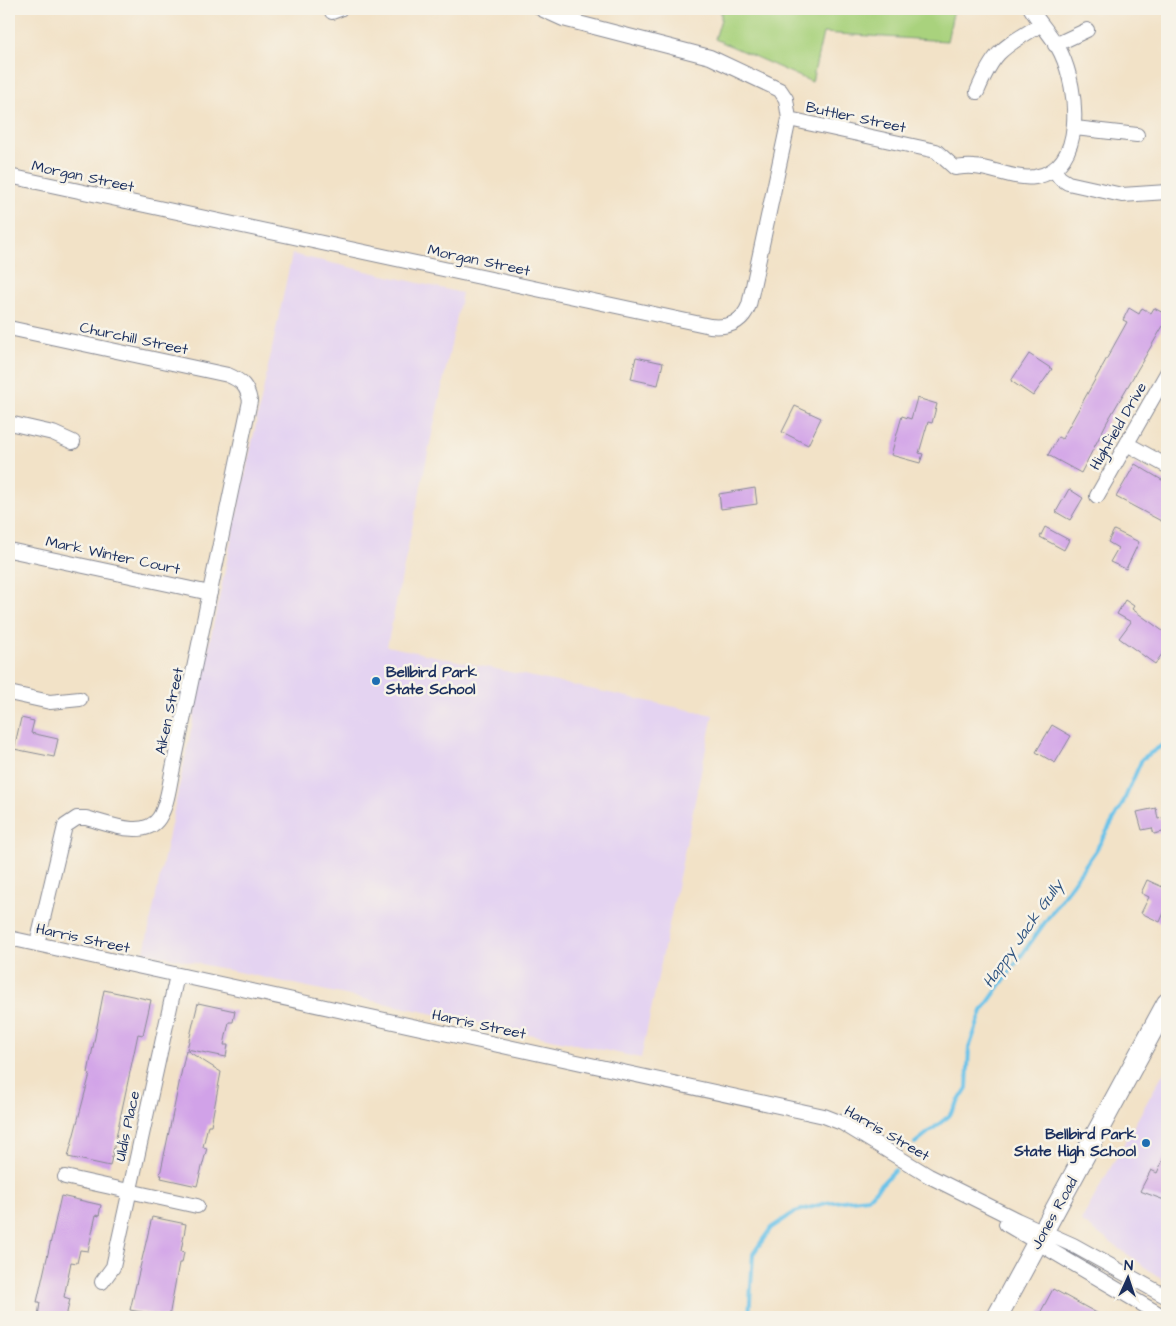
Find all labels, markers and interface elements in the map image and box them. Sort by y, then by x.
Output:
street label: Buttler Street [804,97,908,138]
street label: Morgan Street [30,155,136,199]
street label: Morgan Street [426,239,532,283]
street label: Churchill Street [78,317,190,360]
street label: Highfield Drive [1085,379,1153,474]
street label: Mark Winter Court [44,531,182,580]
place label: Bellbird Park State School [385,662,478,700]
street label: Aiken Street [150,665,189,757]
marker: Bellbird Park State School [370,675,382,687]
water label: Happy Jack Gully [977,874,1070,992]
street label: Harris Street [34,918,132,959]
street label: Harris Street [430,1004,528,1045]
street label: Uldis Place [110,1089,145,1163]
street label: Harris Street [840,1100,933,1166]
place label: Bellbird Park State High School [1013,1124,1137,1164]
marker: Bellbird Park State High School [1140,1137,1152,1149]
street label: Jones Road [1026,1173,1083,1253]
north arrow [1104,1254,1154,1304]
text: N [1124,1256,1134,1276]

